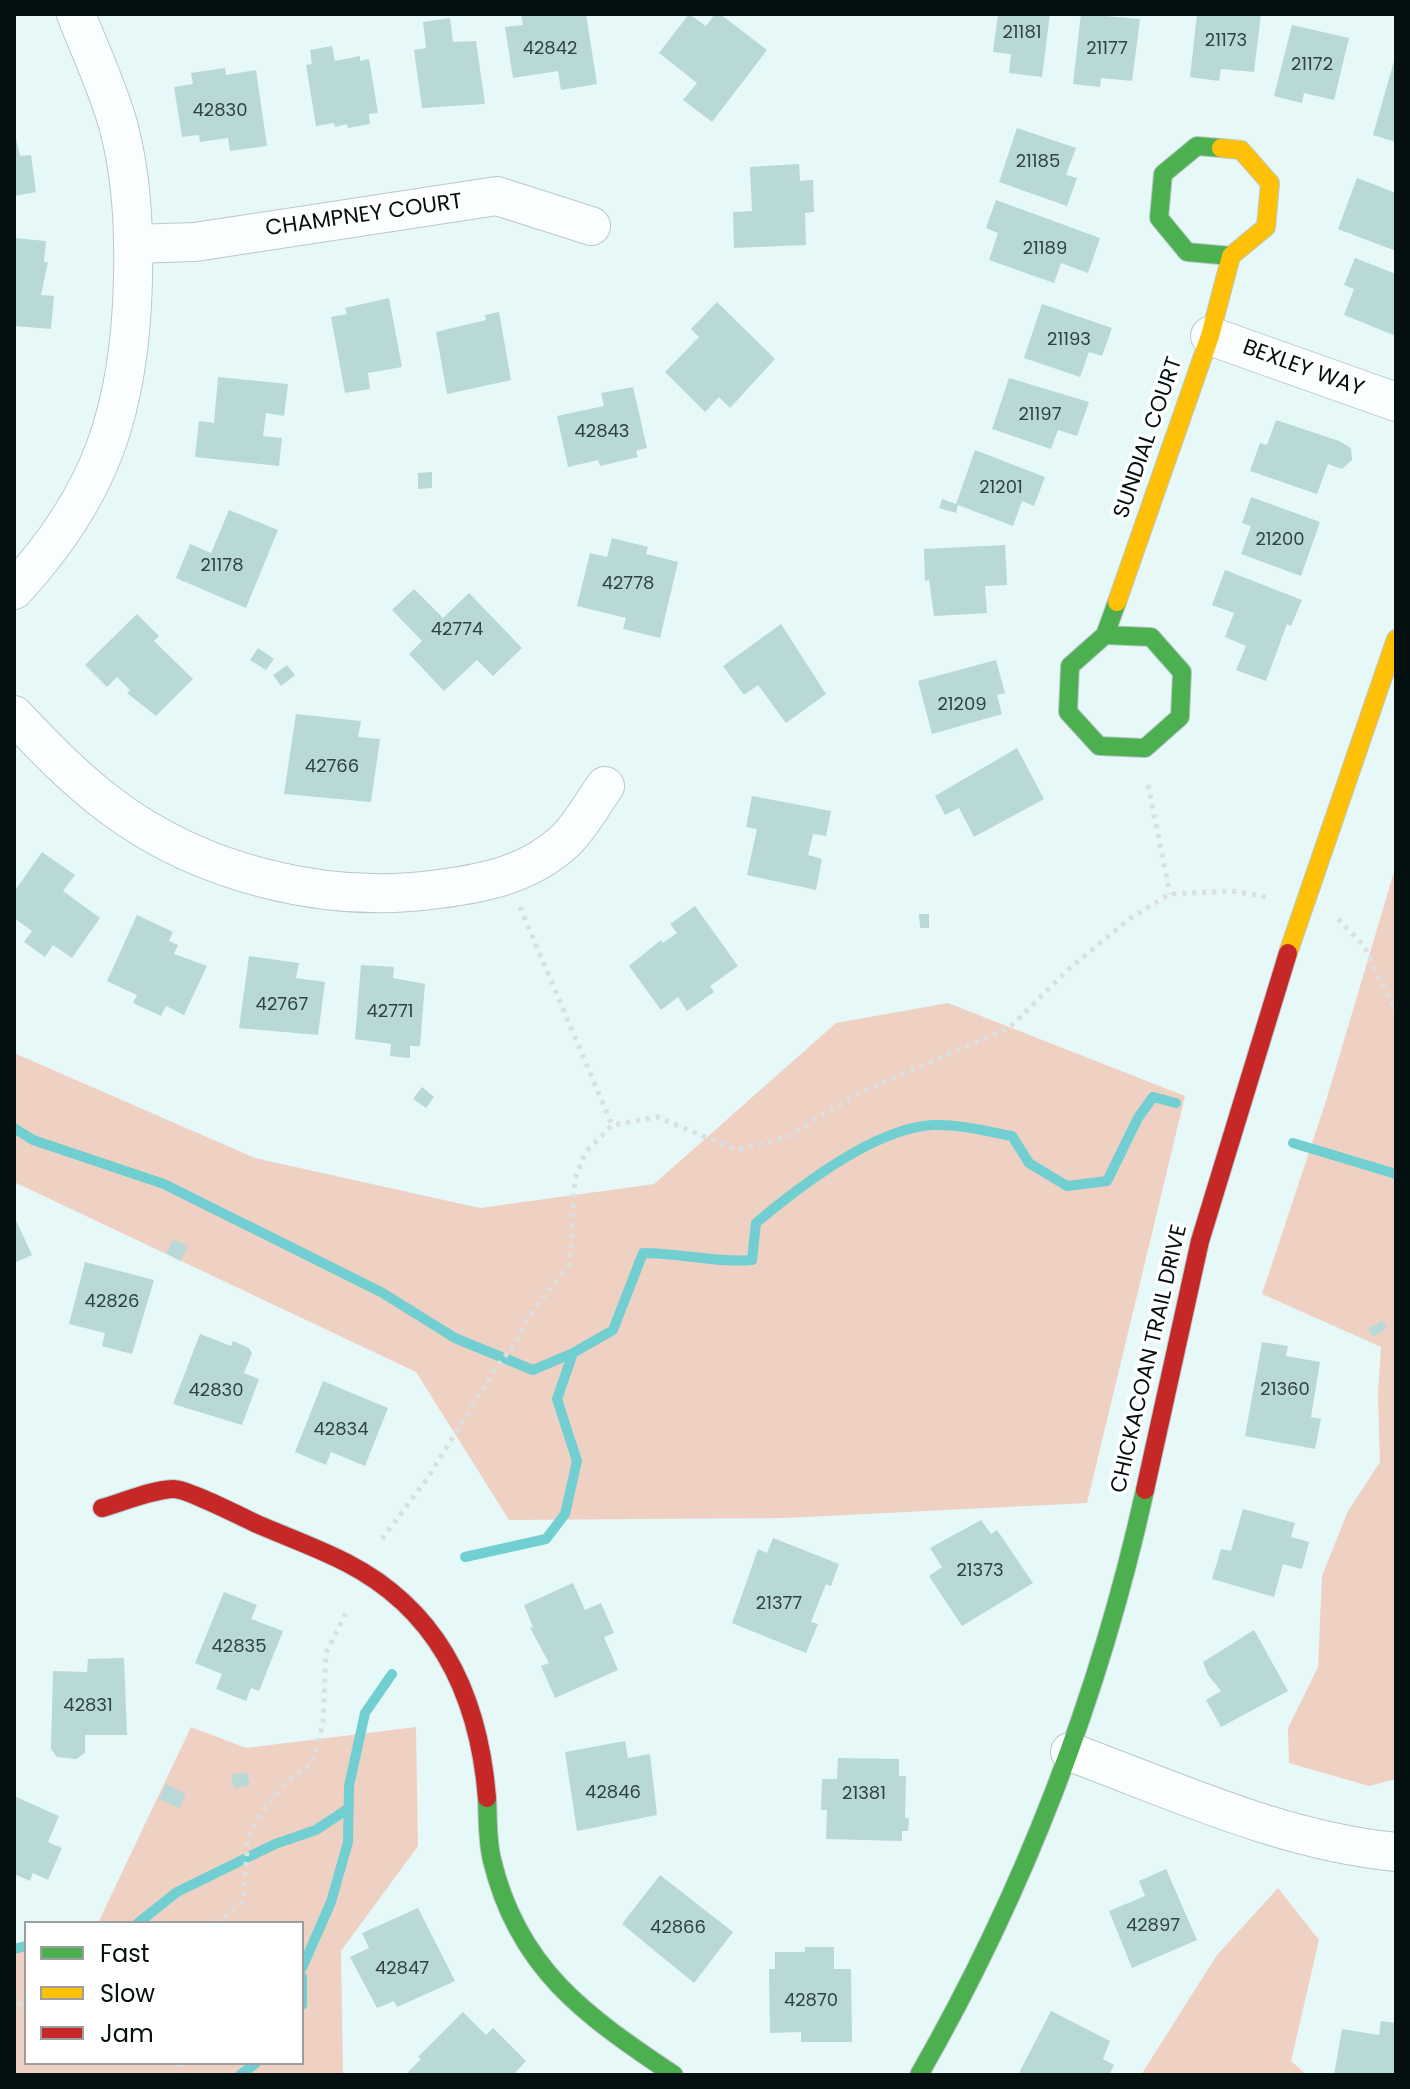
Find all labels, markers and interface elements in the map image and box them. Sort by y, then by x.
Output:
house number: 21181 [1003,22,1041,44]
house number: 21173 [1205,30,1247,52]
house number: 42842 [523,38,577,60]
house number: 21177 [1086,38,1128,60]
house number: 21172 [1291,54,1333,76]
house number: 42830 [193,100,247,122]
house number: 21185 [1016,151,1060,173]
street label: CHAMPNEY COURT [264,189,464,243]
house number: 21189 [1023,238,1067,260]
house number: 21193 [1047,329,1091,351]
street label: BEXLEY WAY [1239,335,1367,403]
street label: SUNDIAL COURT [1109,354,1189,522]
house number: 21197 [1018,404,1062,426]
house number: 42843 [575,421,629,443]
house number: 21201 [979,477,1023,499]
house number: 21200 [1255,529,1305,551]
house number: 21178 [200,555,244,577]
house number: 42778 [602,573,654,595]
house number: 42774 [431,619,483,641]
house number: 21209 [937,694,987,716]
house number: 42766 [305,756,359,778]
house number: 42767 [256,994,308,1016]
house number: 42771 [366,1001,414,1023]
street label: CHICKACOAN TRAIL DRIVE [1106,1222,1194,1496]
house number: 42826 [85,1291,139,1313]
house number: 21360 [1260,1379,1310,1401]
house number: 42830 [189,1380,243,1402]
house number: 42834 [314,1419,368,1441]
house number: 21373 [956,1560,1004,1582]
house number: 21377 [756,1593,802,1615]
house number: 42835 [212,1636,266,1658]
house number: 42831 [63,1695,113,1717]
house number: 42846 [585,1782,641,1804]
house number: 21381 [842,1783,886,1805]
house number: 42897 [1126,1915,1180,1937]
house number: 42866 [650,1917,706,1939]
legend [24,1921,304,2065]
text: Fast [100,1937,150,1970]
house number: 42847 [375,1958,429,1980]
text: Slow [100,1977,155,2010]
house number: 42870 [784,1990,838,2012]
text: Jam [100,2017,154,2050]

